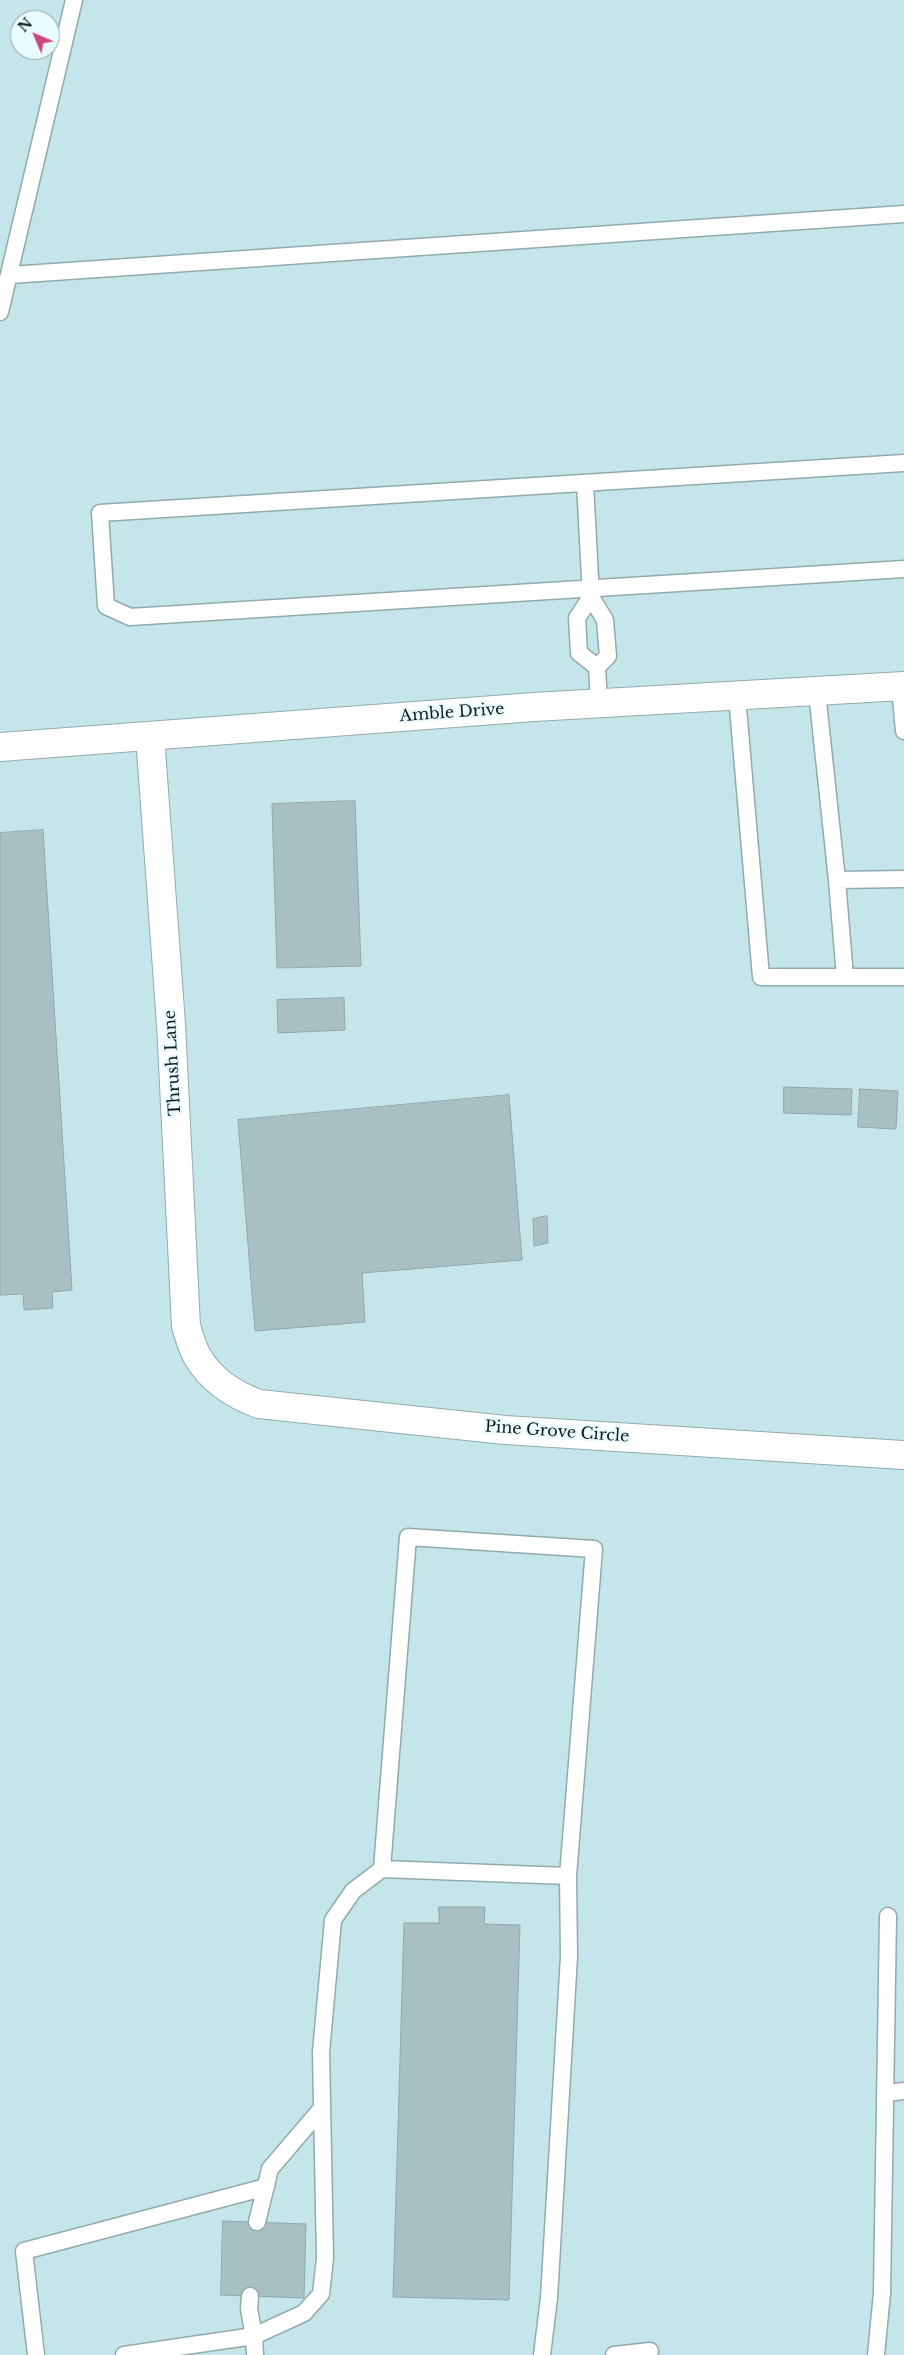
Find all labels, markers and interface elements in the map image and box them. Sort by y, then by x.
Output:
north arrow [10,10,60,60]
text: N [14,14,36,36]
street label: Amble Drive [399,700,505,726]
street label: Thrush Lane [161,1010,185,1116]
street label: Pine Grove Circle [484,1417,630,1447]

